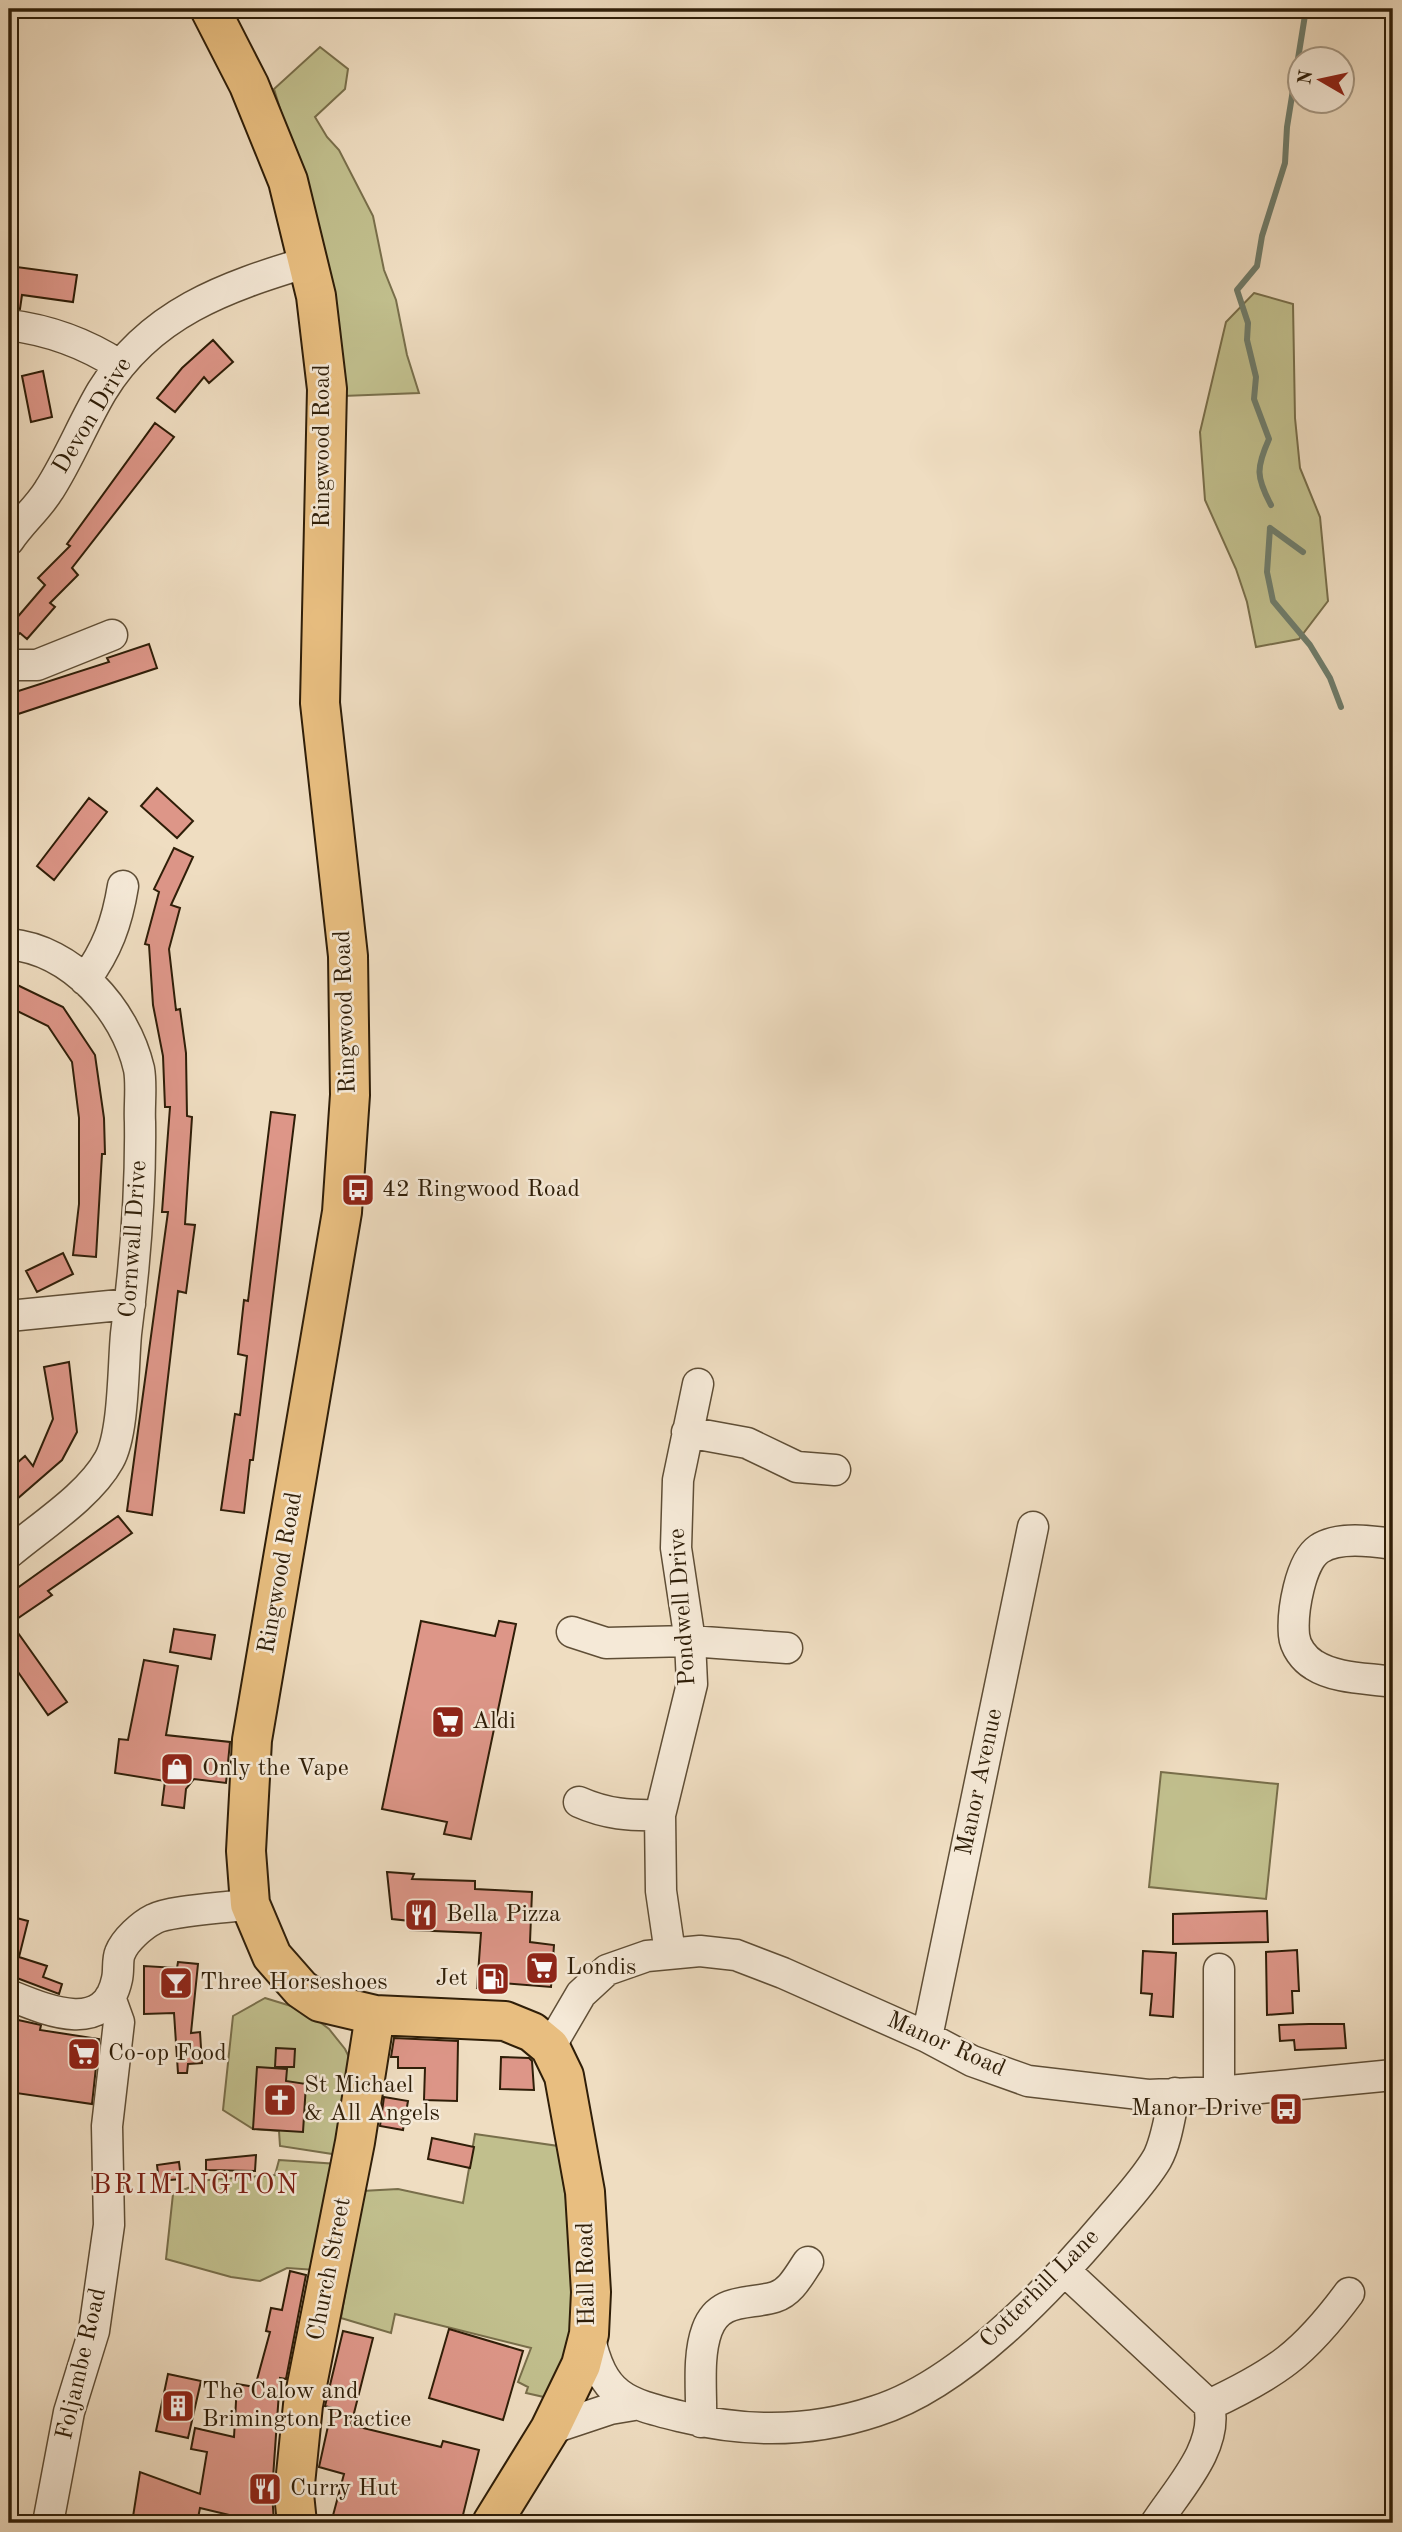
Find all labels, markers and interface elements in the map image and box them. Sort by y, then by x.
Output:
north arrow [1286,46,1356,116]
text: N [1296,69,1317,86]
street label: Devon Drive [49,354,137,478]
street label: Ringwood Road [311,364,335,528]
street label: Ringwood Road [331,930,361,1094]
street label: Cornwall Drive [117,1159,151,1319]
bus stop icon: 42 Ringwood Road [339,1171,377,1209]
place label: 42 Ringwood Road [382,1178,580,1202]
street label: Ringwood Road [255,1490,307,1656]
street label: Pondwell Drive [666,1527,700,1687]
supermarket icon: Aldi [429,1703,467,1741]
street label: Manor Avenue [953,1706,1007,1858]
place label: Aldi [472,1710,516,1734]
shop icon: Only the Vape [158,1750,196,1788]
place label: Only the Vape [202,1757,349,1781]
restaurant icon: Bella Pizza [402,1896,440,1934]
place label: Bella Pizza [446,1903,561,1927]
supermarket icon: Londis [523,1949,561,1987]
place label: Londis [566,1956,636,1980]
fuel station icon: Jet [474,1960,512,1998]
bar icon: Three Horseshoes [157,1964,195,2002]
place label: Jet [436,1967,468,1991]
place label: Three Horseshoes [200,1971,388,1995]
street label: Manor Road [883,2008,1009,2082]
supermarket icon: Co-op Food [65,2035,103,2073]
place label: Co-op Food [108,2042,227,2066]
place label: St Michael & All Angels [304,2074,440,2126]
church icon: St Michael & All Angels [261,2081,299,2119]
bus stop icon: Manor Drive [1267,2090,1305,2128]
place label: Manor Drive [1131,2097,1262,2121]
district label: BRIMINGTON [92,2172,300,2200]
street label: Church Street [304,2195,356,2343]
street label: Hall Road [574,2222,600,2326]
street label: Cotterhill Lane [976,2225,1104,2353]
street label: Foljambe Road [53,2286,111,2442]
place label: The Calow and Brimington Practice [202,2380,411,2432]
building icon: The Calow and Brimington Practice [159,2387,197,2425]
restaurant icon: Curry Hut [246,2470,284,2508]
place label: Curry Hut [290,2477,398,2501]

